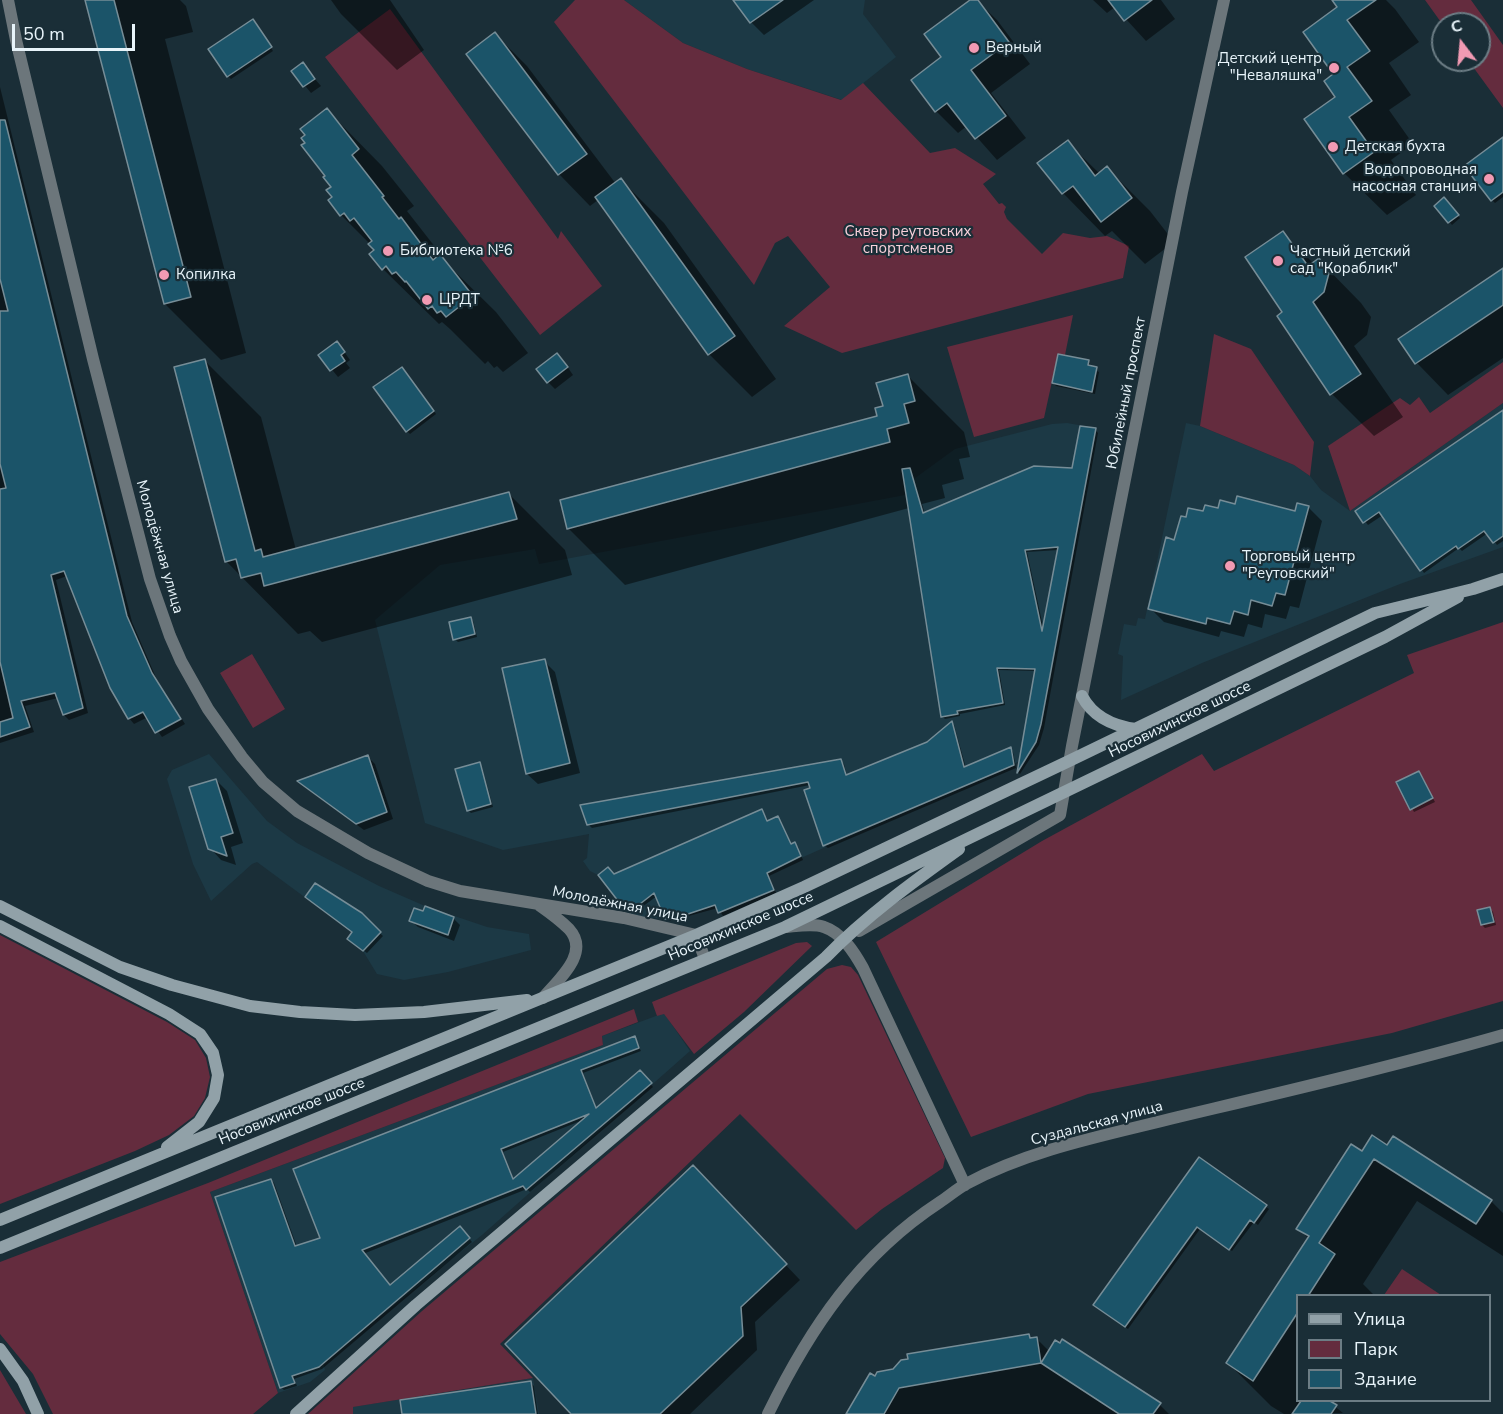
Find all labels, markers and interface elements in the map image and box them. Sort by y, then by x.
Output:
scale bar [15,12,138,50]
north arrow [1431,12,1491,72]
text: С [1448,15,1465,39]
text: 50 m [23,22,65,46]
place label: Верный [986,39,1042,57]
marker: Верный [967,41,981,55]
place label: Детский центр "Неваляшка" [1218,50,1322,85]
marker: Детский центр "Неваляшка" [1327,61,1341,75]
place label: Детская бухта [1345,138,1445,156]
marker: Детская бухта [1326,140,1340,154]
place label: Водопроводная насосная станция [1352,161,1477,196]
marker: Водопроводная насосная станция [1482,172,1496,186]
park label: Сквер реутовских спортсменов [844,223,972,258]
place label: Библиотека №6 [400,242,513,260]
place label: Частный детский сад "Кораблик" [1290,243,1410,278]
marker: Библиотека №6 [381,244,395,258]
marker: Частный детский сад "Кораблик" [1271,254,1285,268]
place label: Копилка [176,266,236,284]
marker: Копилка [157,268,171,282]
place label: ЦРДТ [439,291,480,309]
marker: ЦРДТ [420,293,434,307]
street label: Юбилейный проспект [1103,315,1151,471]
street label: Молодёжная улица [131,478,187,616]
place label: Торговый центр "Реутовский" [1242,548,1356,583]
marker: Торговый центр "Реутовский" [1223,559,1237,573]
street label: Носовихинское шоссе [1106,678,1254,762]
street label: Молодёжная улица [551,883,689,927]
street label: Носовихинское шоссе [666,888,816,966]
street label: Носовихинское шоссе [216,1074,368,1150]
street label: Суздальская улица [1029,1098,1165,1150]
legend [1296,1294,1491,1402]
text: Улица [1354,1307,1405,1331]
text: Парк [1354,1337,1397,1361]
text: Здание [1354,1367,1417,1391]

